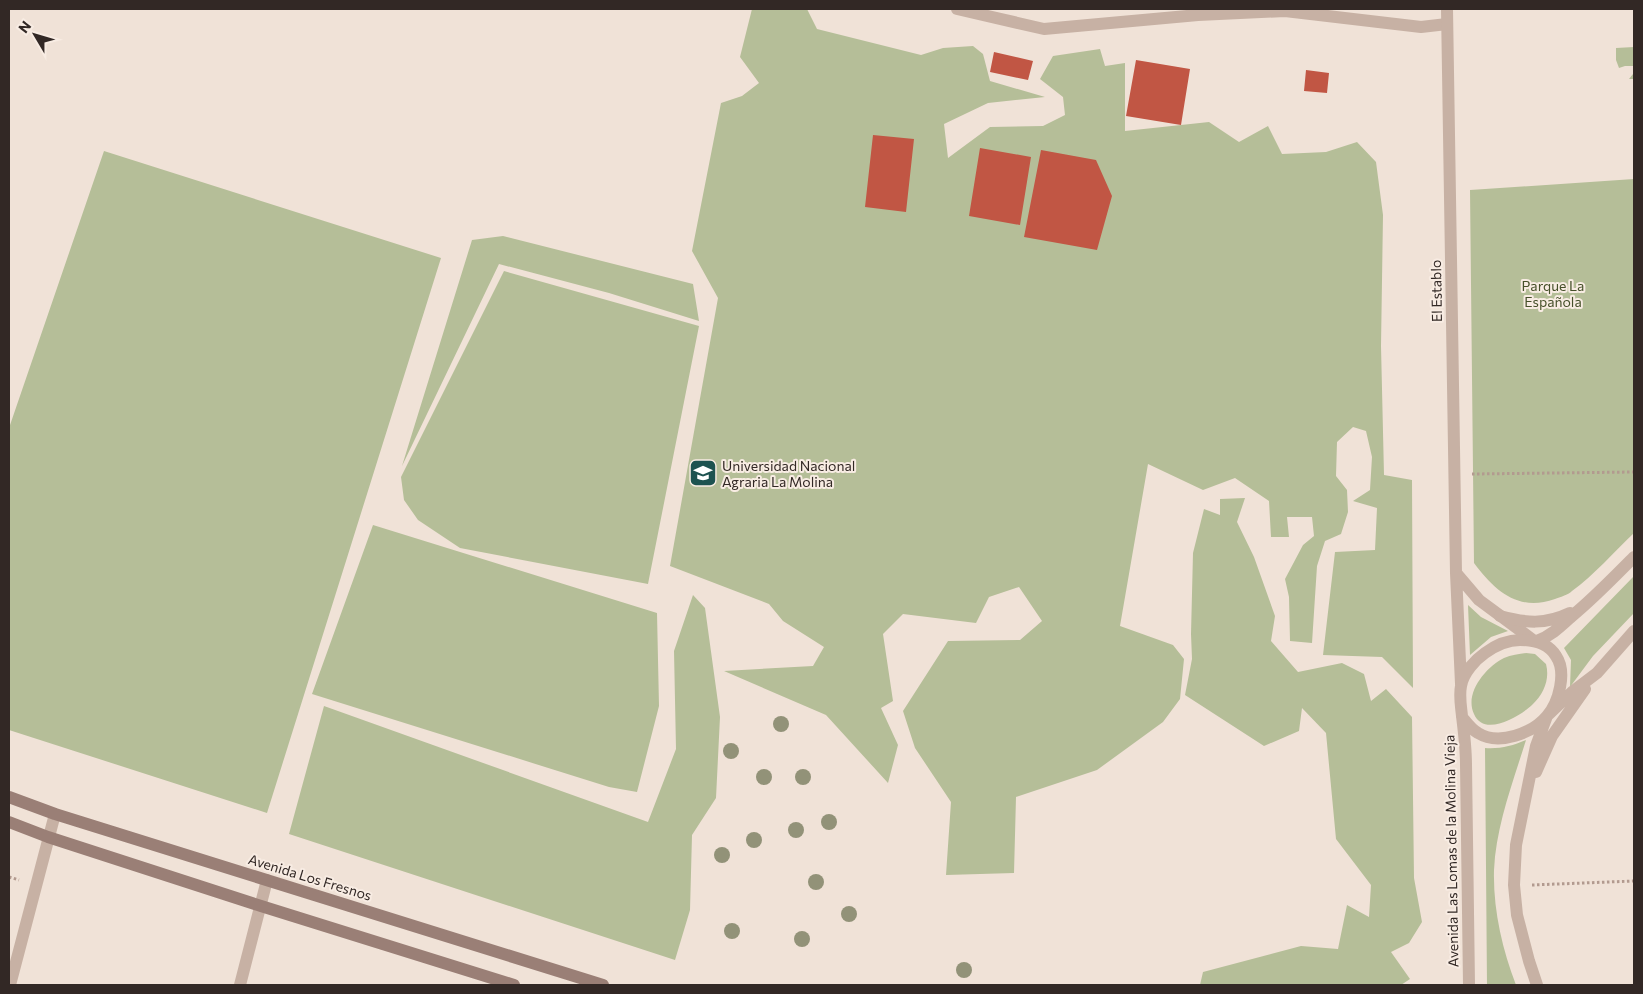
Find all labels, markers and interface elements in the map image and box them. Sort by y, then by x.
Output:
north arrow [10,10,60,60]
text: N [14,17,34,36]
street label: El Establo [1427,260,1445,322]
park label: Parque La Española [1522,277,1584,310]
place label: Universidad Nacional Agraria La Molina [722,457,855,490]
school or university icon: Universidad Nacional Agraria La Molina [688,458,718,488]
street label: Avenida Las Lomas de la Molina Vieja [1440,735,1462,967]
street label: Avenida Los Fresnos [246,850,374,904]

